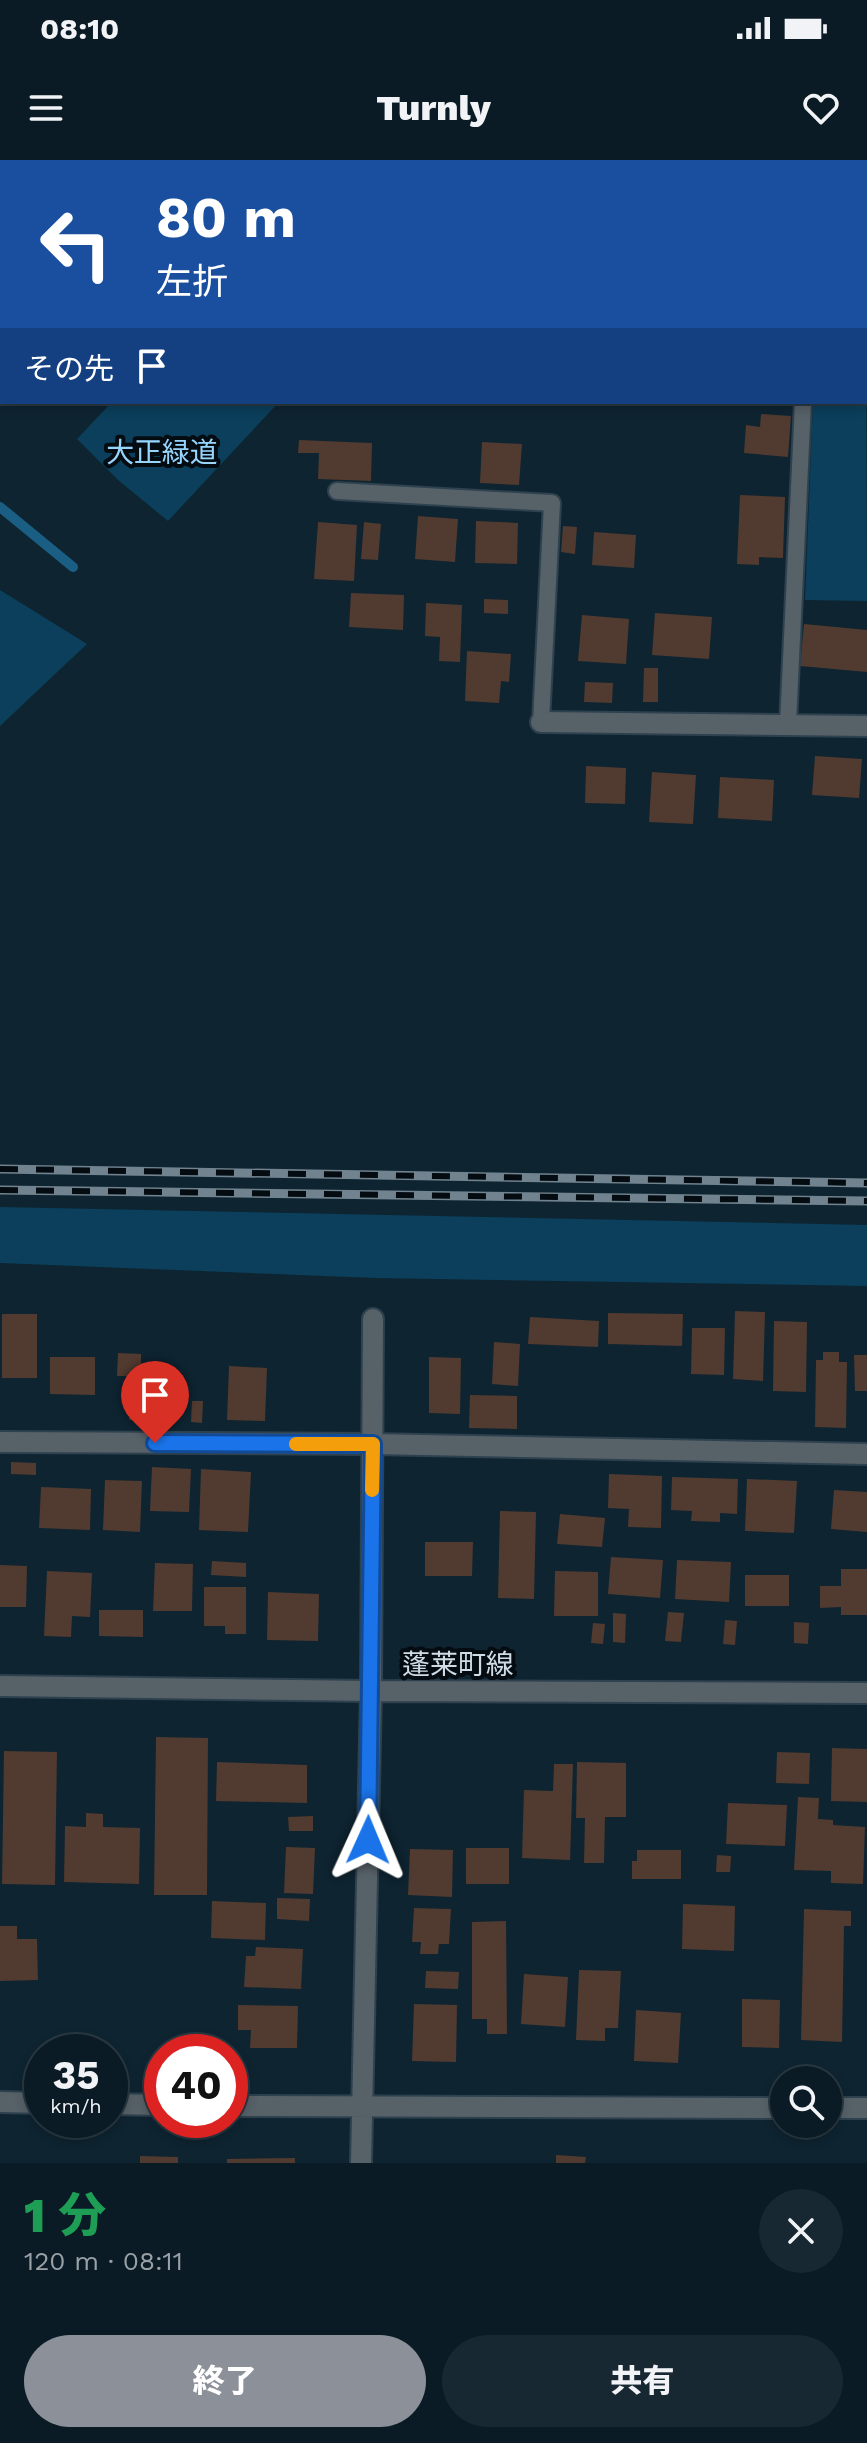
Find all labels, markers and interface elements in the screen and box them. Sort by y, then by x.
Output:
text: 08:10 [40,11,119,46]
icon: menu [24,86,68,130]
icon: heart [799,86,843,130]
text: Turnly [376,87,491,129]
text: 80 m [156,185,296,251]
icon: left [24,192,128,296]
text: 左折 [156,261,228,303]
icon: arrive [130,344,174,388]
text: その先 [24,351,114,386]
park label: 大正緑道 [106,436,218,469]
pin [121,1361,189,1443]
icon: arrive [133,1373,177,1417]
street label: 蓬莱町線 [402,1648,514,1681]
position arrow [326,1798,410,1882]
speed limit sign: 40 [144,2034,248,2138]
text: 35 [52,2052,100,2099]
map controls [770,2066,842,2138]
button: search [770,2066,842,2138]
text: km/h [50,2094,102,2118]
text: 1 分 [24,2187,106,2244]
button: close [759,2189,843,2273]
text: 120 m · 08:11 [24,2246,183,2276]
button: 終了 [24,2335,426,2427]
button: 共有 [442,2335,843,2427]

